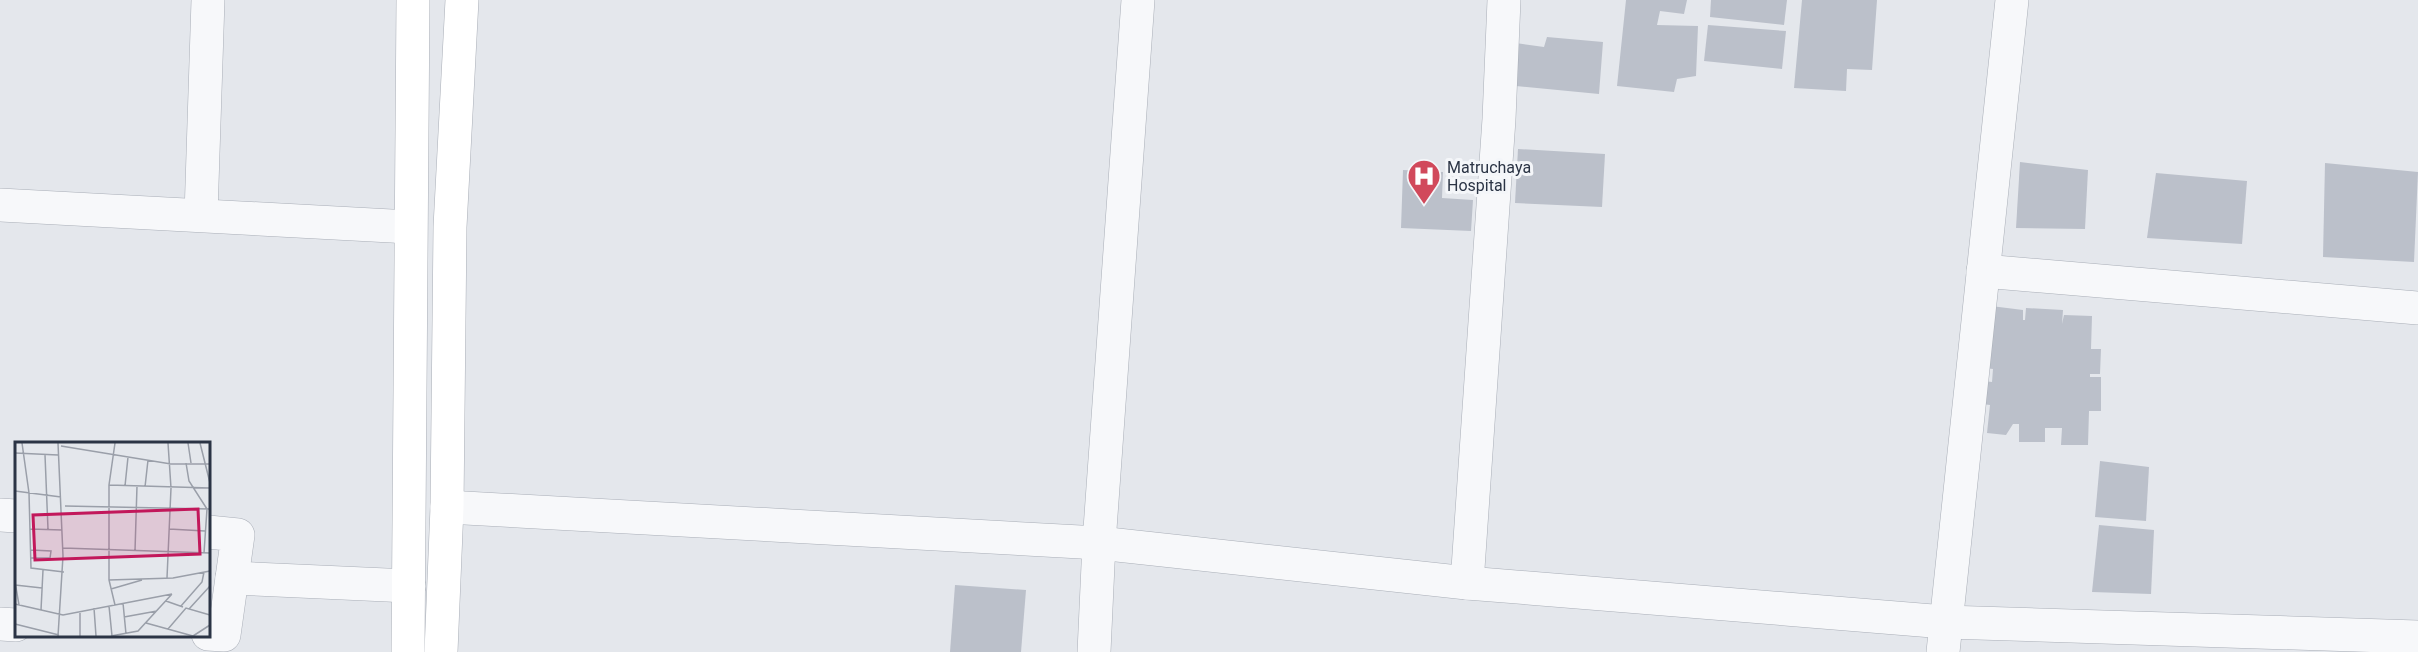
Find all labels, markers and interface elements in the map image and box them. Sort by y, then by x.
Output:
hospital icon: Matruchaya Hospital [1406,158,1442,205]
place label: Matruchaya Hospital [1447,158,1531,195]
inset map [15,442,210,637]

